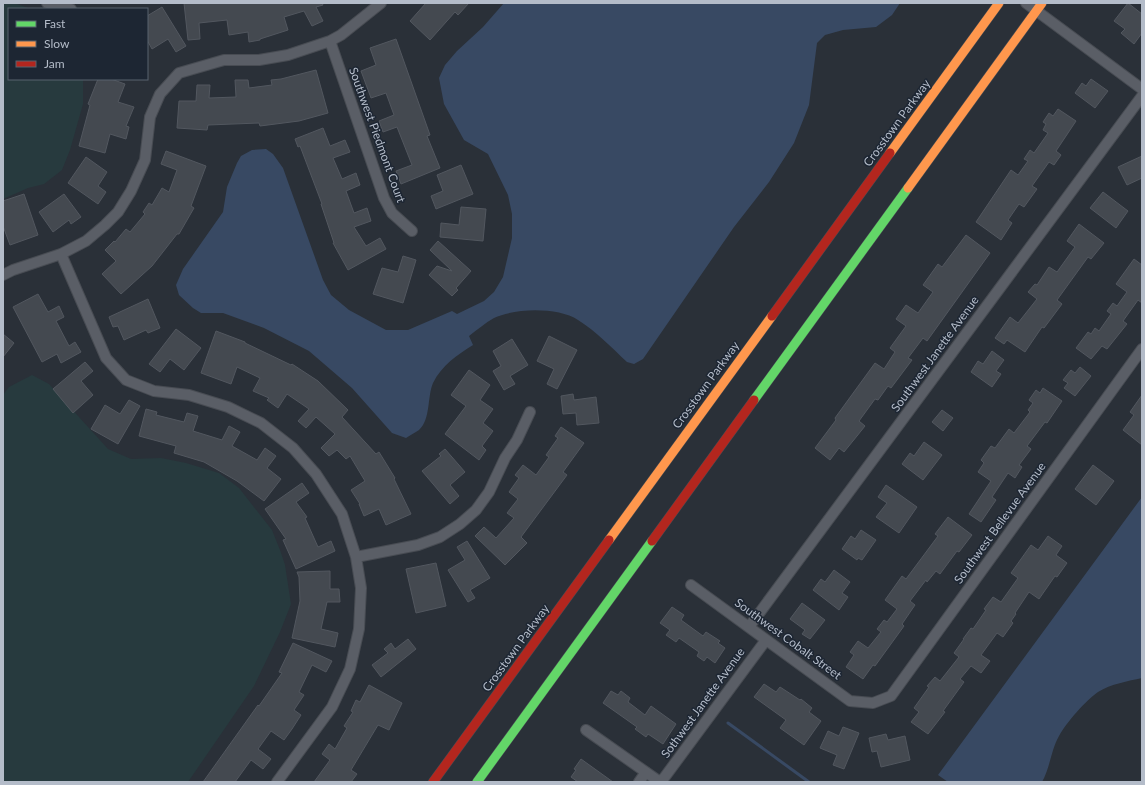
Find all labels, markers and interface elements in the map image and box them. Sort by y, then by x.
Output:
legend [8,8,148,80]
text: Fast [44,16,66,31]
text: Slow [44,36,70,51]
text: Jam [44,56,65,71]
street label: Southwest Piedmont Court [346,65,409,205]
street label: Crosstown Parkway [860,75,934,169]
street label: Southwest Janette Avenue [888,293,982,415]
street label: Crosstown Parkway [669,337,743,431]
street label: Southwest Bellevue Avenue [950,459,1049,586]
street label: Southwest Cobalt Street [732,595,845,683]
street label: Crosstown Parkway [479,600,553,694]
street label: Sothwest Janette Avenue [658,645,748,761]

